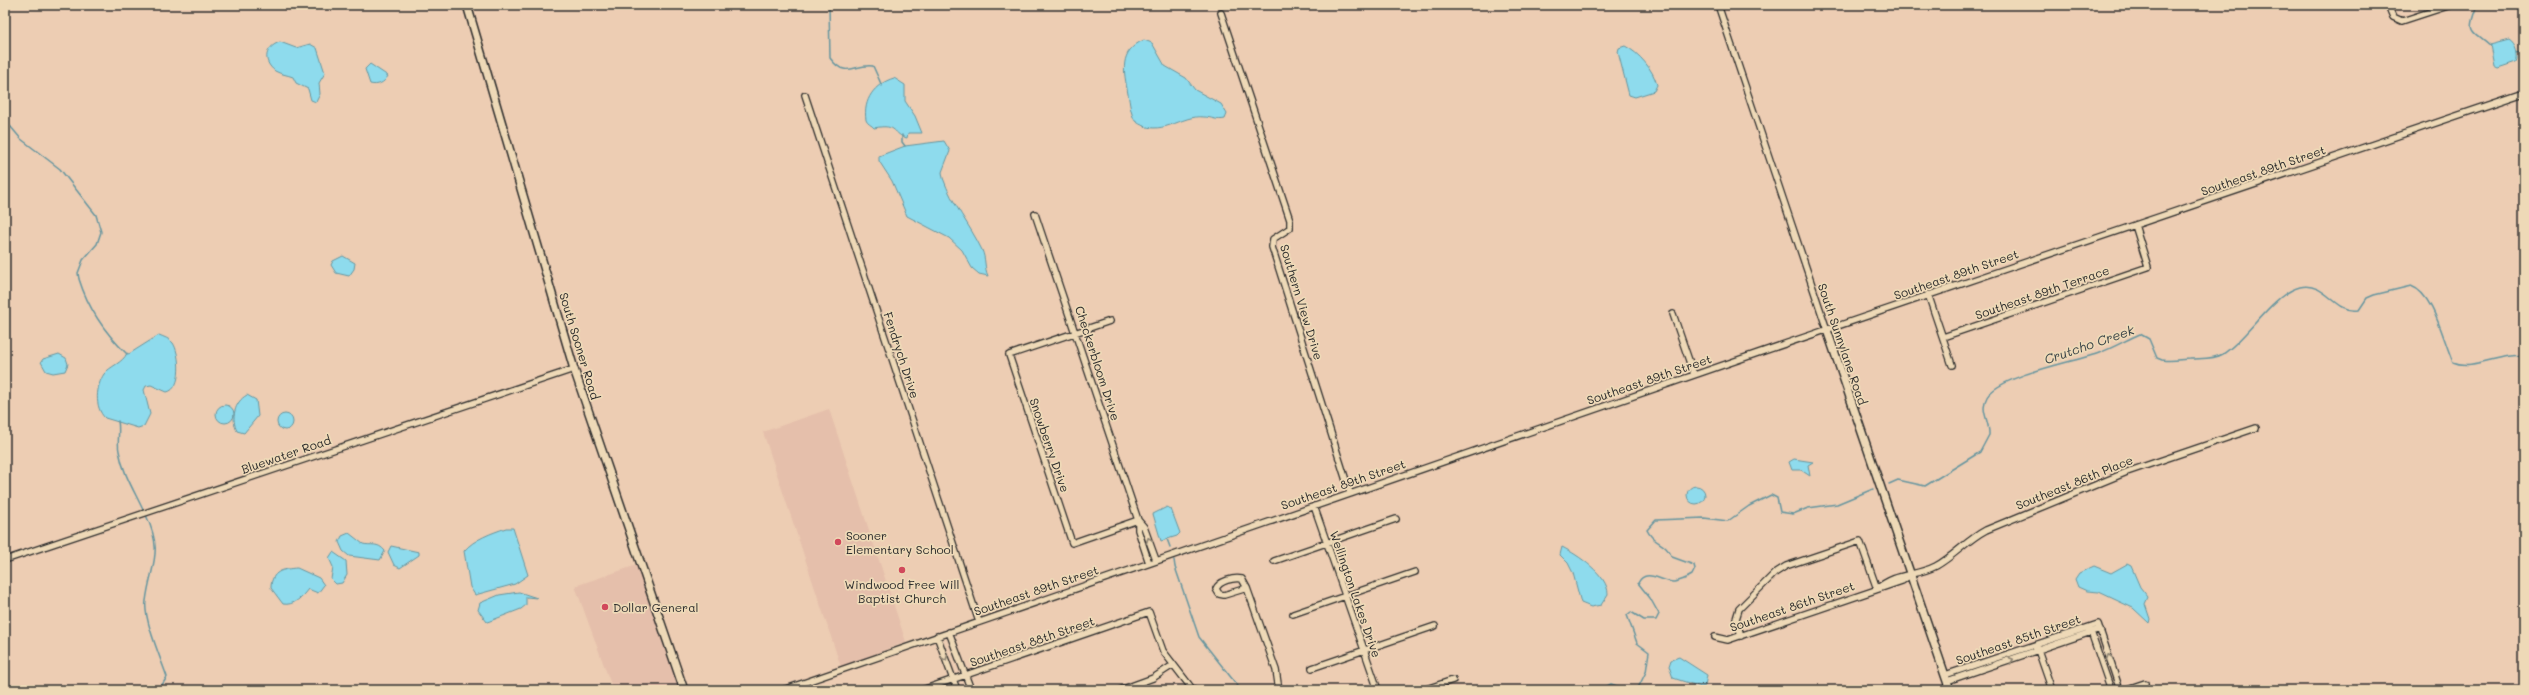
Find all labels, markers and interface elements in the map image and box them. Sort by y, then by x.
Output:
street label: Southeast 89th Street [2199,141,2327,199]
street label: Southern View Drive [1277,242,1327,362]
street label: Southeast 89th Street [1892,245,2020,303]
street label: Southeast 89th Terrace [1973,262,2111,322]
street label: South Sunnylane Road [1815,281,1871,407]
street label: South Sooner Road [556,291,604,402]
street label: Checkerbloom Drive [1072,304,1124,422]
street label: Fendrych Drive [880,310,924,400]
water label: Crutcho Creek [2042,320,2137,367]
street label: Southeast 89th Street [1585,350,1713,408]
street label: Snowberry Drive [1026,396,1074,494]
street label: Bluewater Road [239,431,333,477]
street label: Southeast 86th Place [2013,451,2135,513]
street label: Southeast 89th Street [1279,455,1407,513]
place label: Sooner Elementary School [846,527,954,557]
street label: Wellington Lakes Drive [1327,528,1385,660]
one-way arrow [1145,536,1153,543]
marker: Sooner Elementary School [833,537,843,547]
street label: Southeast 89th Street [972,561,1100,619]
marker: Windwood Free Will Baptist Church [897,565,907,575]
place label: Windwood Free Will Baptist Church [844,576,960,606]
street label: Southeast 86th Street [1727,577,1857,635]
place label: Dollar General [613,599,699,615]
marker: Dollar General [600,602,610,612]
street label: Southeast 85th Street [1954,610,2082,668]
street label: Southeast 88th Street [967,612,1097,670]
one-way arrow [2105,653,2114,660]
one-way arrow [941,654,949,661]
one-way arrow [2007,656,2014,664]

